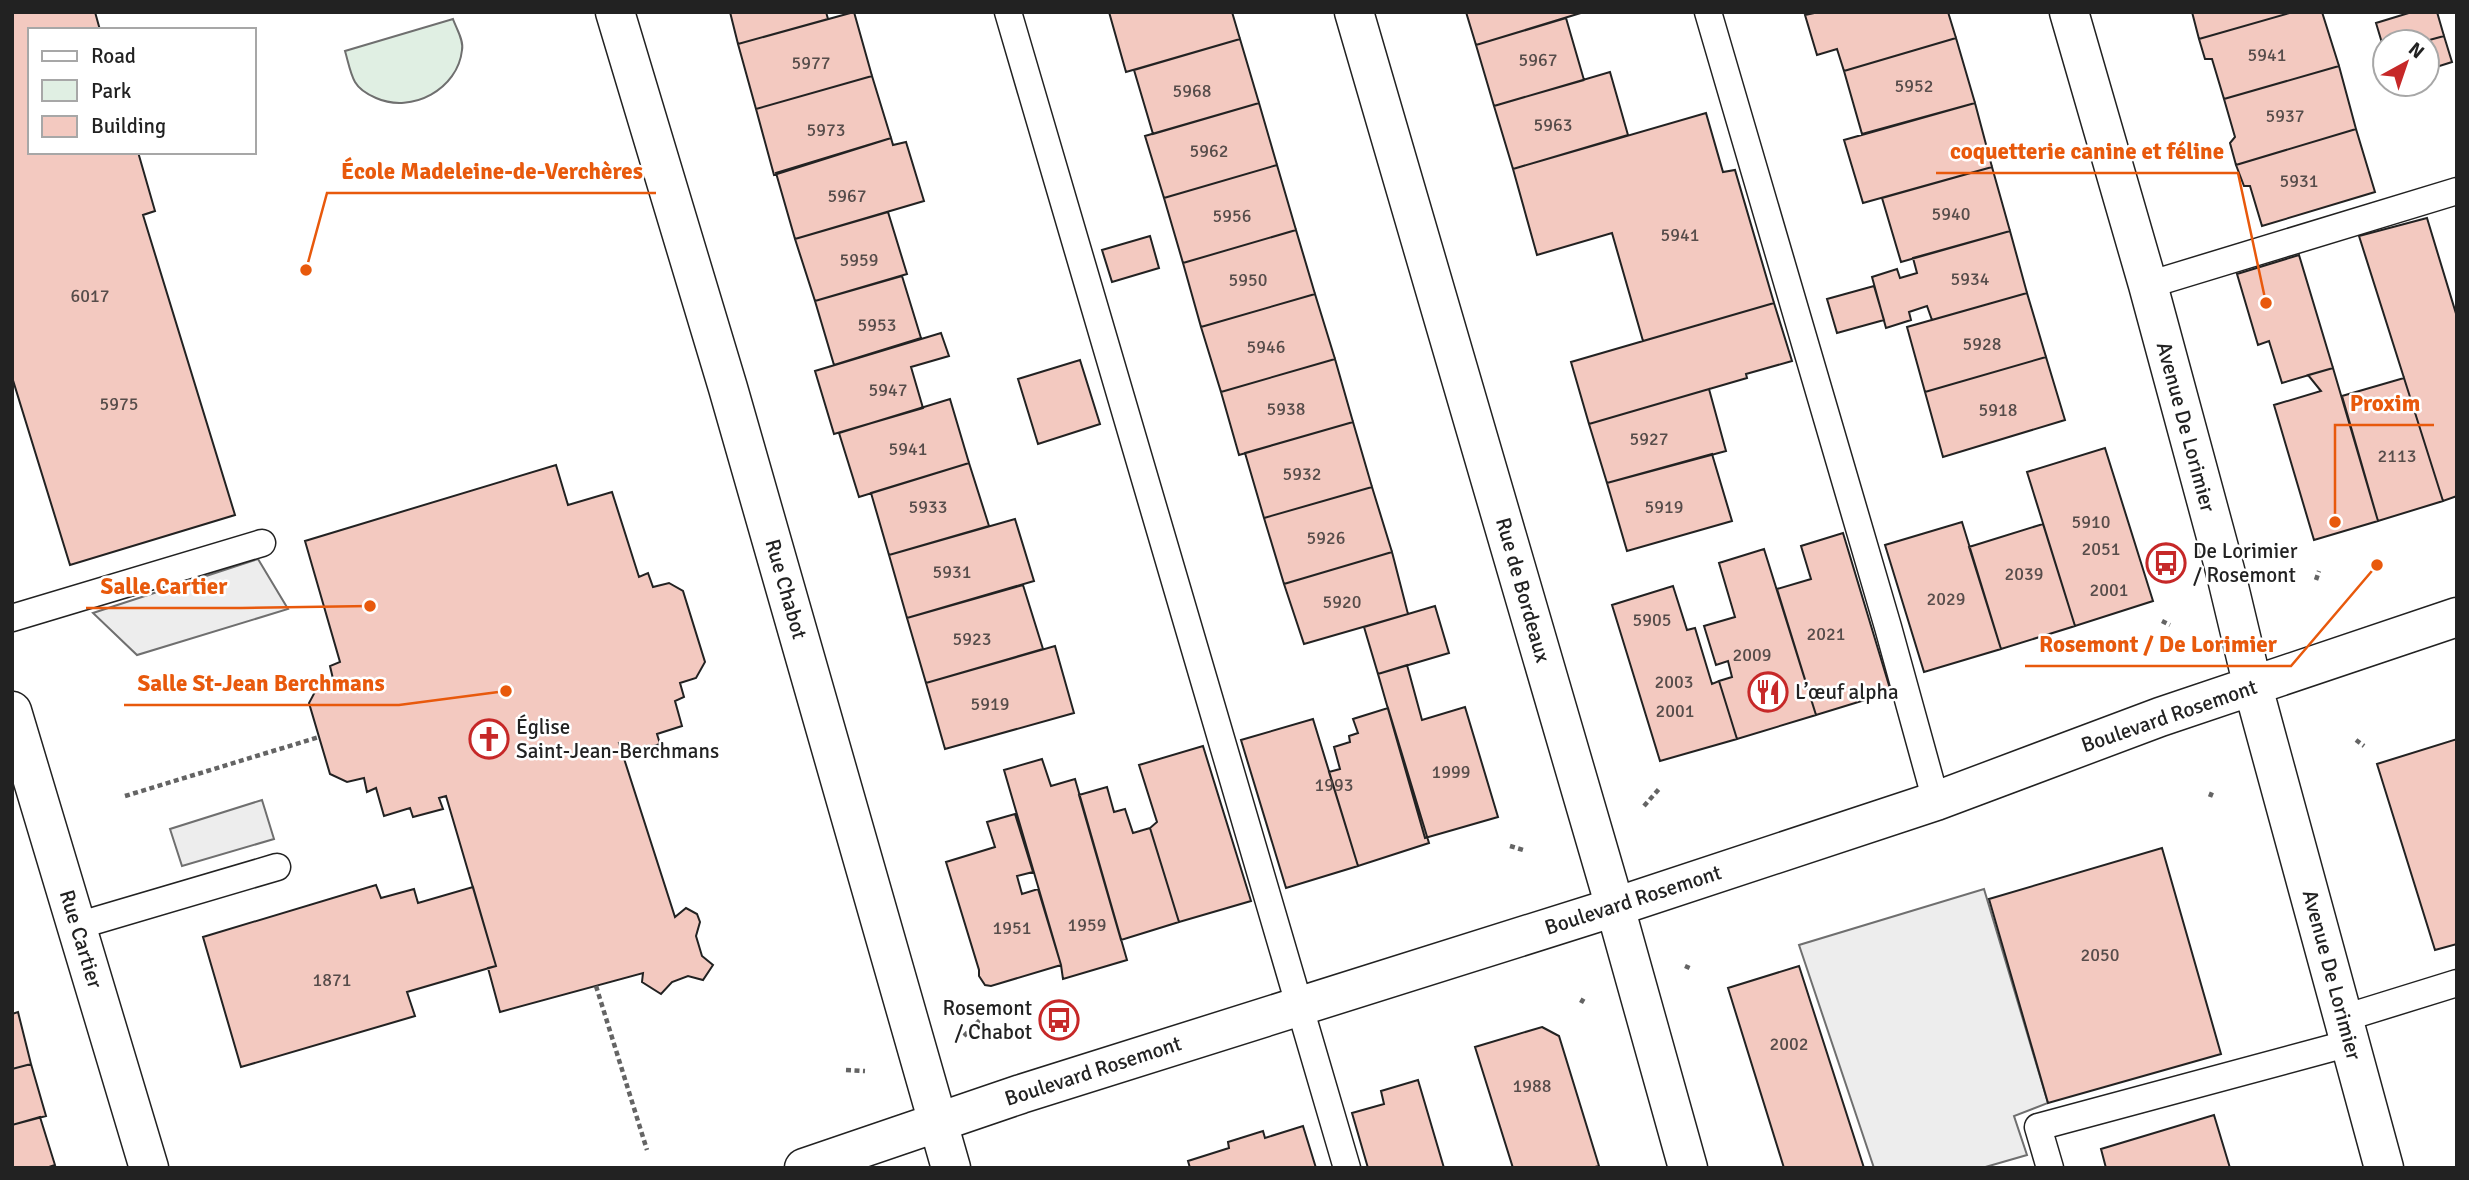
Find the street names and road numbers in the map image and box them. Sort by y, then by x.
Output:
street label: Avenue De Lorimier [2151,339,2221,515]
street label: Rue de Bordeaux [1490,515,1556,666]
street label: Rue Chabot [759,536,813,642]
street label: Boulevard Rosemont [2078,674,2260,758]
street label: Boulevard Rosemont [1541,859,1725,941]
street label: Rue Cartier [54,887,108,992]
street label: Avenue De Lorimier [2297,887,2367,1063]
street label: Boulevard Rosemont [1001,1030,1185,1112]

